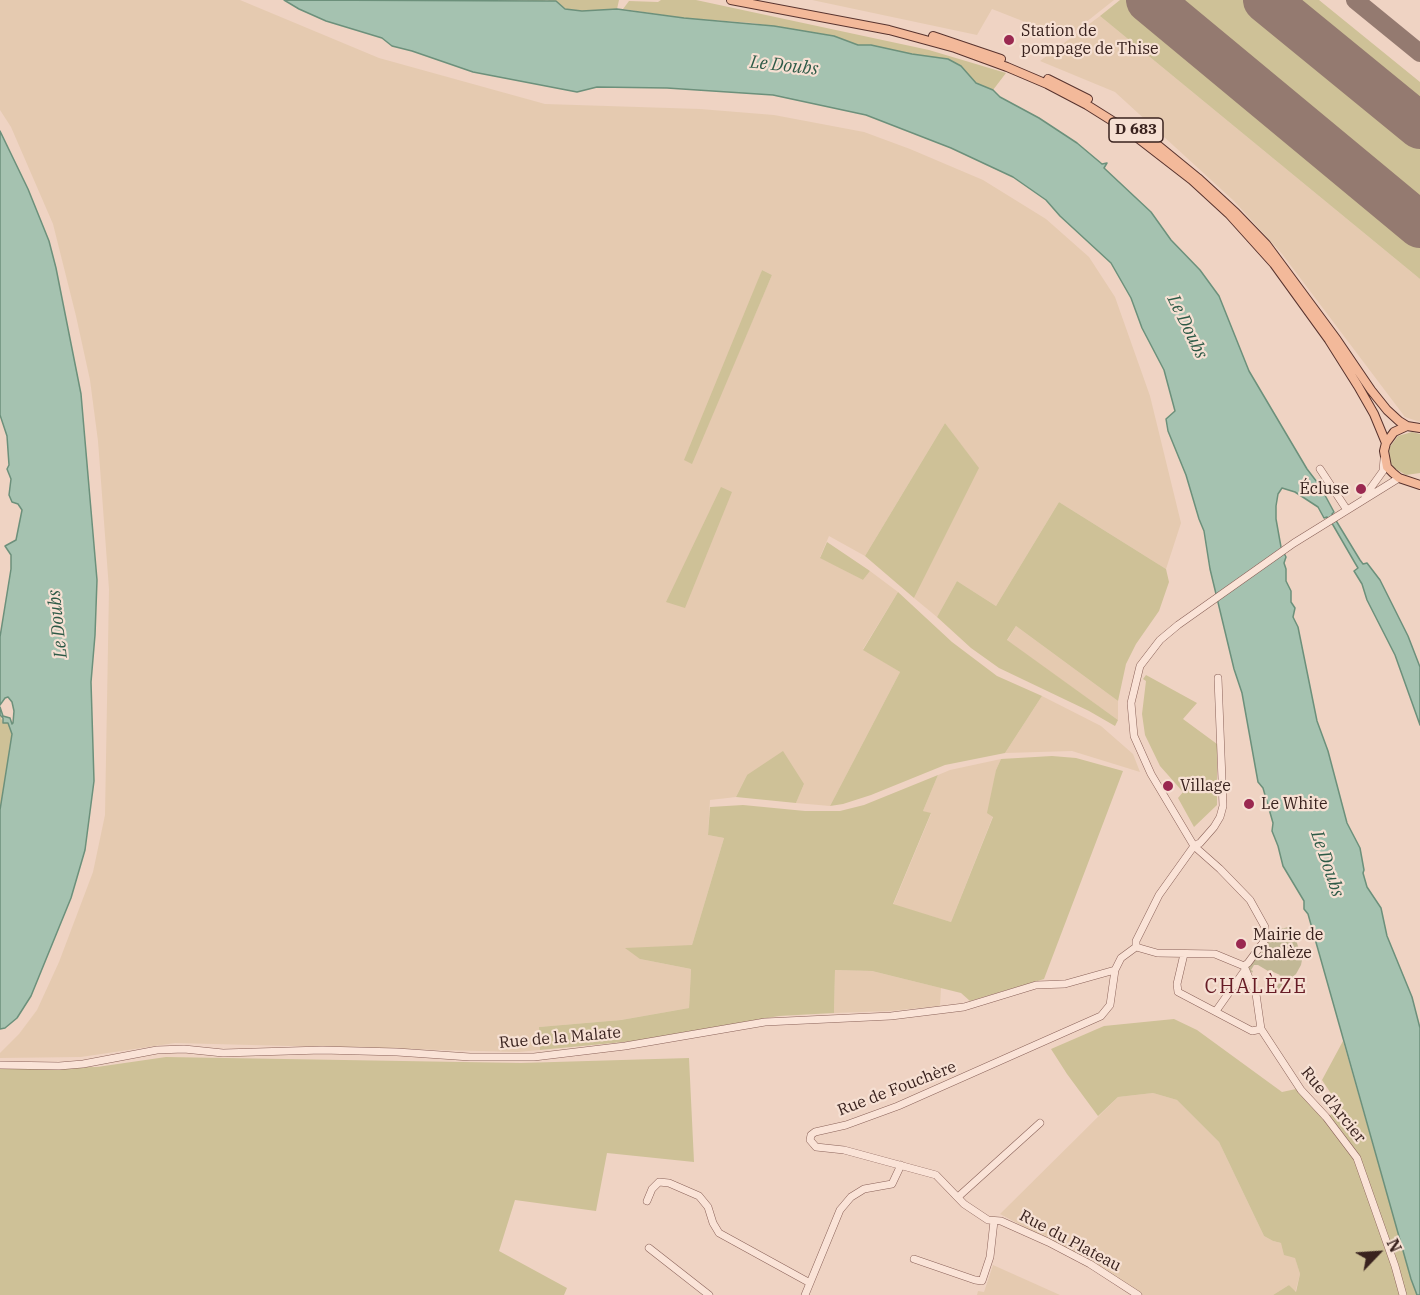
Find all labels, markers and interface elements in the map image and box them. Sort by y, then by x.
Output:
place label: Station de pompage de Thise [1021,21,1159,59]
marker: Station de pompage de Thise [1002,33,1016,47]
water label: Le Doubs [749,52,819,80]
road number: D 683 [1109,118,1163,142]
water label: Le Doubs [1162,291,1212,363]
place label: Écluse [1300,479,1349,499]
marker: Écluse [1354,482,1368,496]
water label: Le Doubs [44,589,72,659]
place label: Village [1180,776,1231,796]
marker: Village [1161,779,1175,793]
place label: Le White [1261,794,1328,814]
marker: Le White [1242,797,1256,811]
water label: Le Doubs [1306,828,1348,900]
place label: Mairie de Chalèze [1253,925,1323,963]
marker: Mairie de Chalèze [1234,937,1248,951]
district label: CHALÈZE [1204,975,1308,999]
street label: Rue de la Malate [498,1023,622,1053]
street label: Rue de Fouchère [835,1058,959,1120]
street label: Rue d'Arcier [1297,1063,1369,1147]
street label: Rue du Plateau [1016,1206,1124,1276]
north arrow [1348,1223,1408,1283]
text: N [1383,1235,1406,1255]

